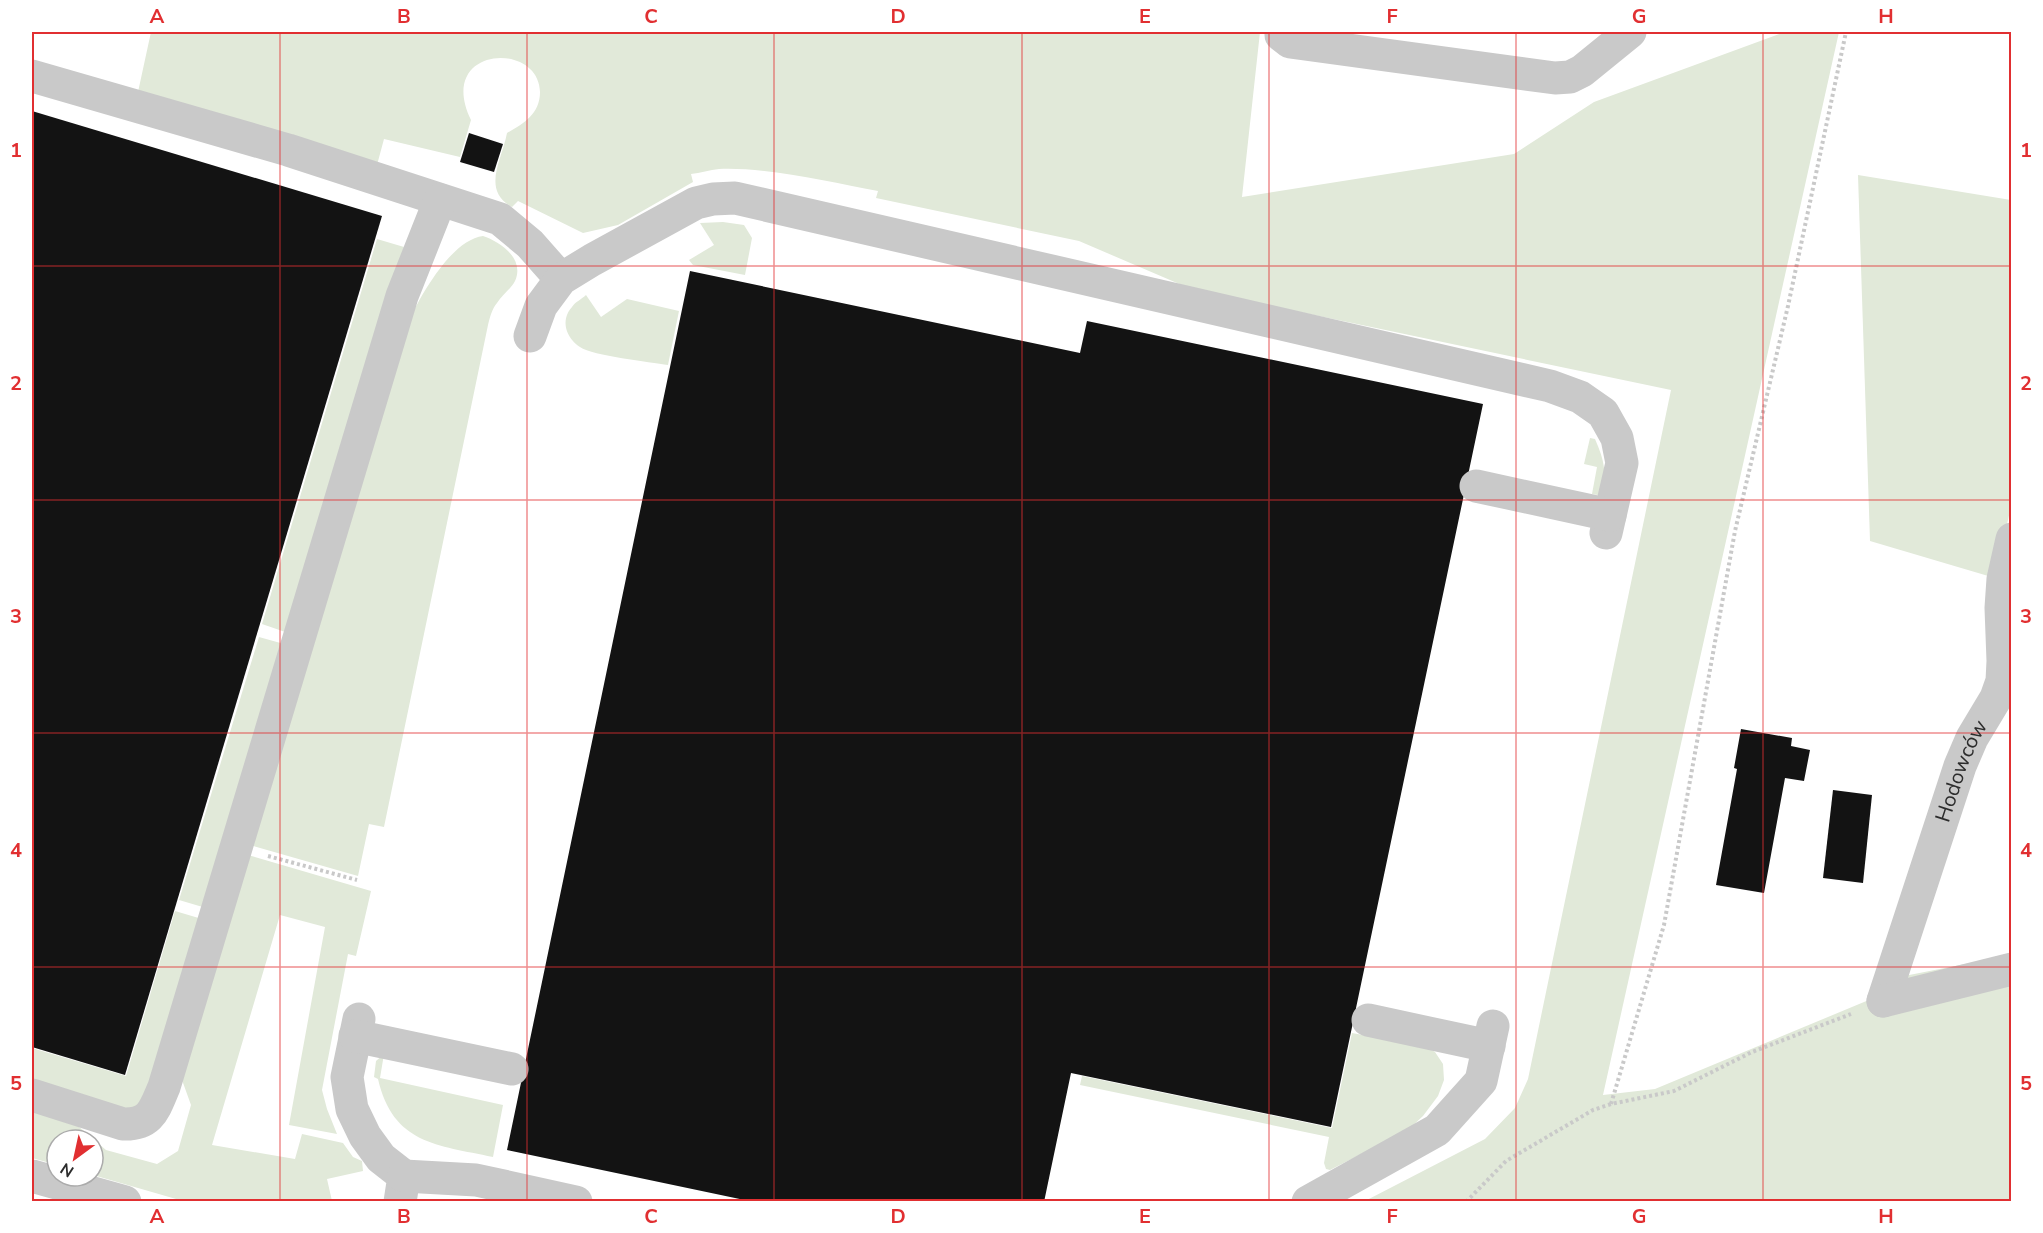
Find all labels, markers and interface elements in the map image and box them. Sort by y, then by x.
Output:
text: A [150,3,165,30]
text: B [397,3,411,30]
text: C [644,3,658,30]
text: D [890,3,906,30]
text: E [1139,3,1151,30]
text: F [1386,3,1398,30]
text: G [1632,3,1646,30]
text: H [1878,3,1894,30]
text: 1 [10,137,22,164]
text: 1 [2020,137,2032,164]
text: 2 [10,370,22,397]
text: 2 [2020,370,2032,397]
text: 3 [10,603,22,630]
text: 3 [2020,603,2032,630]
street label: Hodowców [1929,714,1994,826]
text: 4 [10,837,22,864]
text: 4 [2020,837,2032,864]
text: 5 [10,1070,22,1097]
text: 5 [2020,1070,2032,1097]
north arrow [45,1128,105,1188]
text: N [56,1157,78,1182]
text: A [150,1203,165,1230]
text: B [397,1203,411,1230]
text: C [644,1203,658,1230]
text: D [890,1203,906,1230]
text: E [1139,1203,1151,1230]
text: F [1386,1203,1398,1230]
text: G [1632,1203,1646,1230]
text: H [1878,1203,1894,1230]

